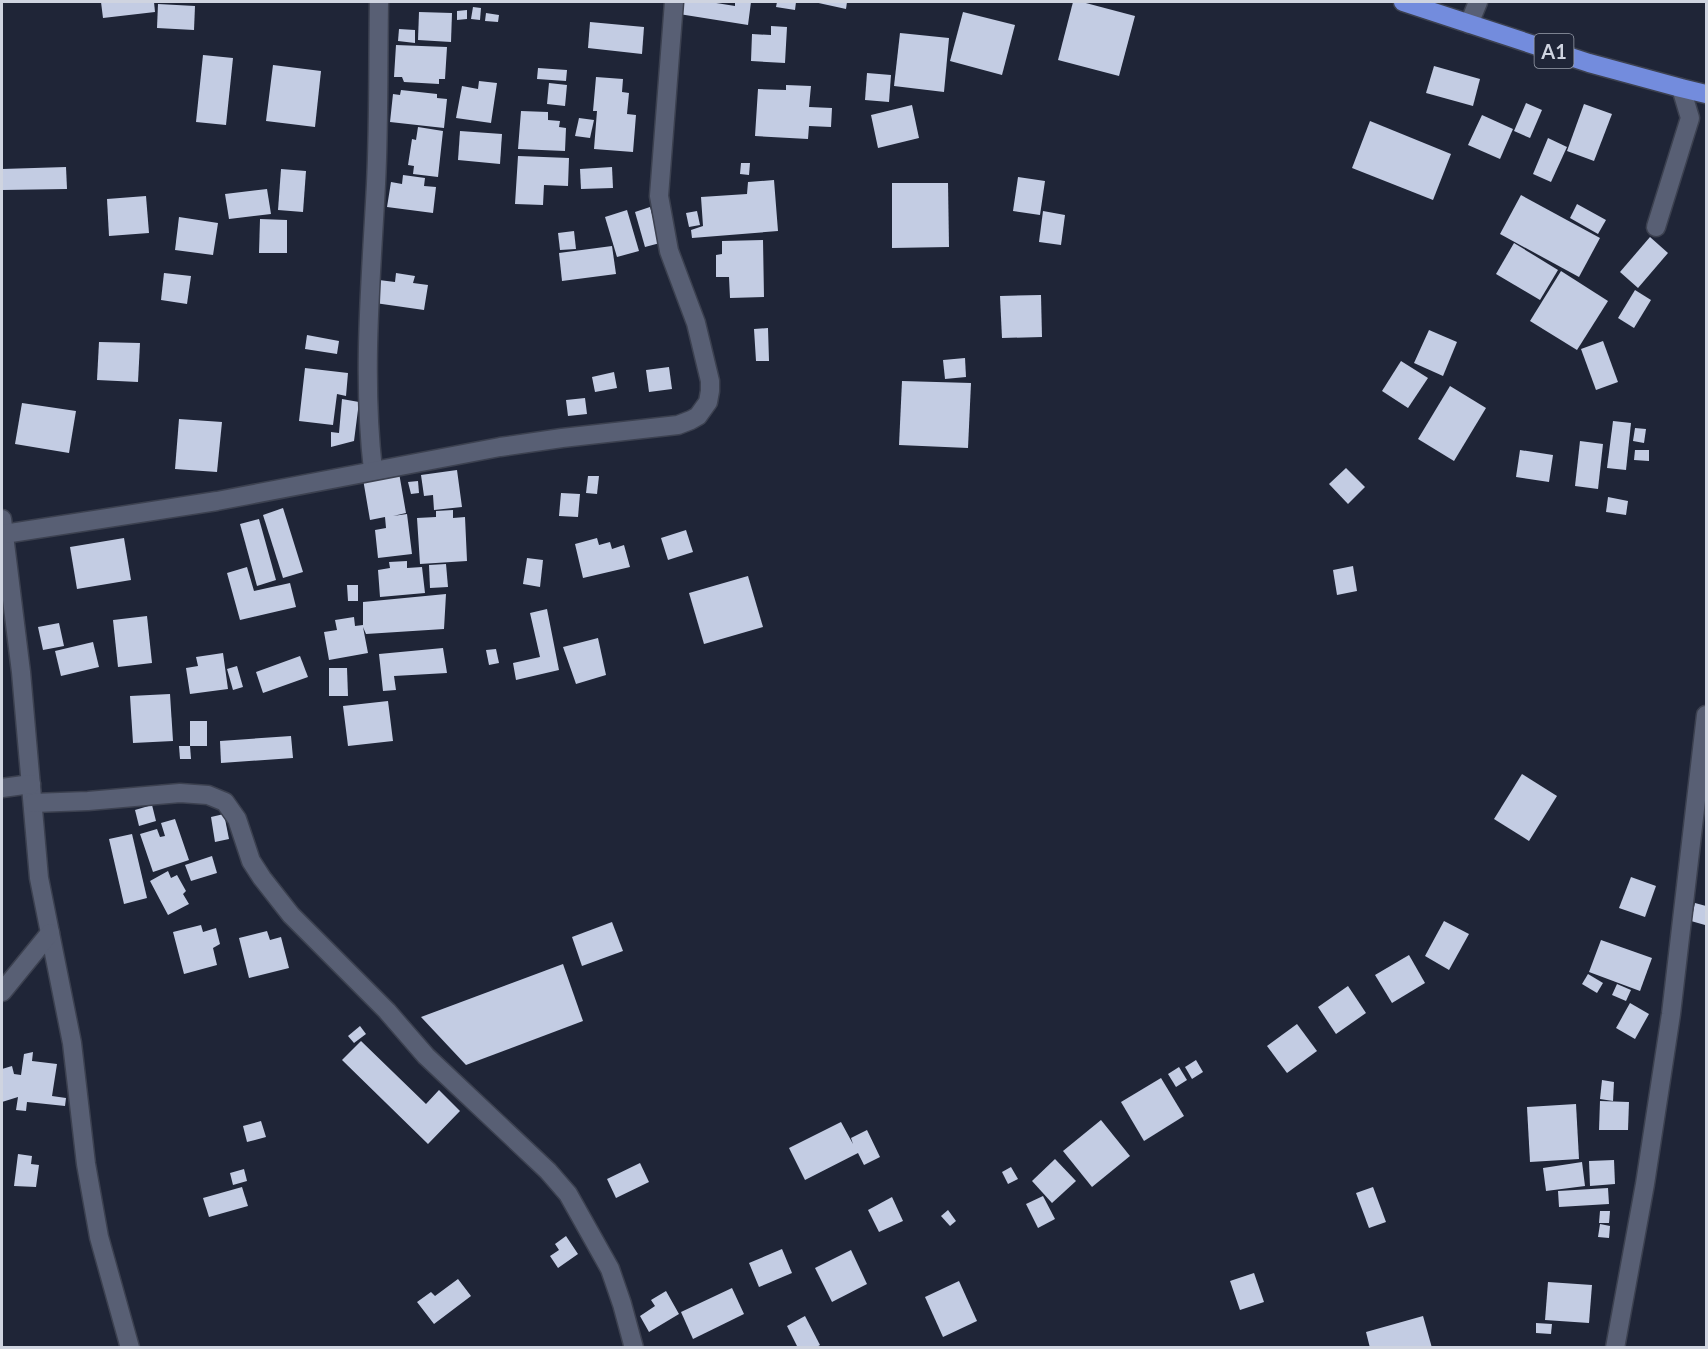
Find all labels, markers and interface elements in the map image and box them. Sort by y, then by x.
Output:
road number: A1 [1534,34,1574,68]

